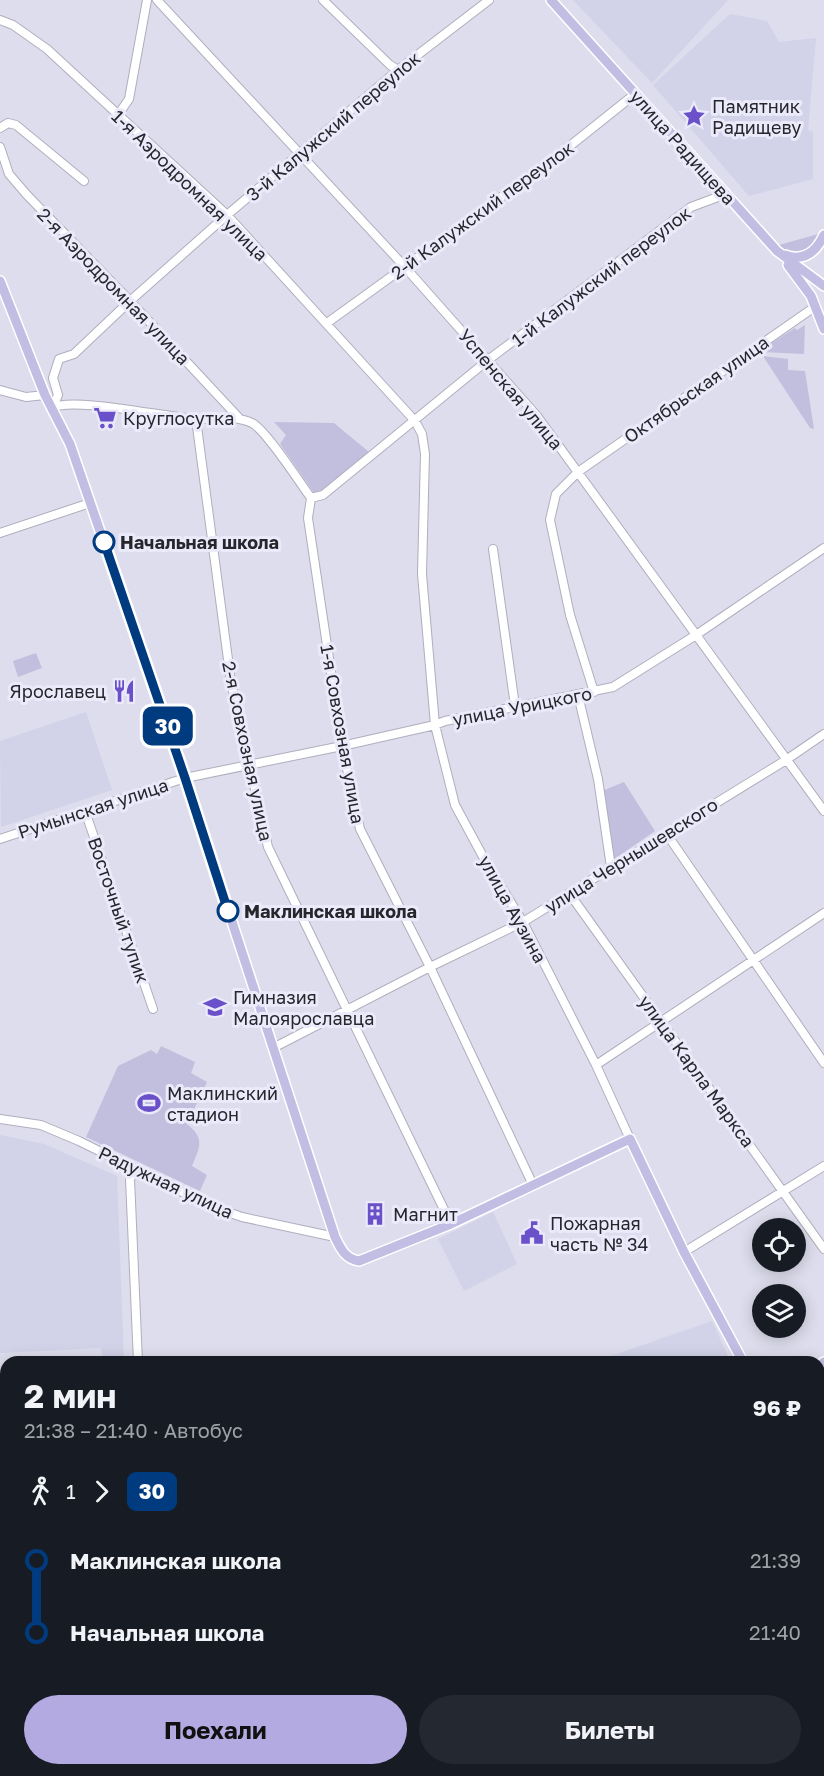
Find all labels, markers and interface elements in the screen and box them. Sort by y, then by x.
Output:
street label: 3-й Калужский переулок [241,47,425,205]
street label: улица Радищева [626,85,740,209]
place label: Памятник Радищеву [712,95,801,138]
place icon: Памятник Радищеву [681,103,707,129]
street label: 1-я Аэродромная улица [108,105,272,265]
street label: 2-й Калужский переулок [386,136,578,284]
street label: 1-й Калужский переулок [507,201,695,351]
street label: 2-я Аэродромная улица [33,203,195,369]
street label: Успенская улица [454,324,568,454]
street label: Октябрьская улица [619,331,773,447]
supermarket icon: Круглосутка [92,405,118,431]
place label: Круглосутка [123,407,234,429]
marker: Начальная школа [93,531,115,553]
place label: Начальная школа [120,531,279,553]
street label: 1-я Совхозная улица [316,643,370,825]
street label: 2-я Совхозная улица [218,659,278,843]
restaurant icon: Ярославец [111,678,137,704]
place label: Ярославец [10,680,106,702]
street label: улица Урицкого [450,682,594,730]
line badge: 30 [141,706,195,746]
text: 30 [155,713,181,739]
street label: Румынская улица [15,773,171,843]
street label: улица Чернышевского [541,793,721,917]
street label: Восточный тупик [84,834,154,986]
street label: улица Аузина [474,851,552,967]
marker: Маклинская школа [217,900,239,922]
place label: Маклинская школа [244,900,417,922]
place label: Гимназия Малоярославца [233,986,374,1029]
street label: улица Карла Маркса [634,991,760,1151]
school or university icon: Гимназия Малоярославца [202,994,228,1020]
place label: Маклинский стадион [167,1082,278,1125]
sports icon: Маклинский стадион [136,1090,162,1116]
street label: Радужная улица [95,1141,237,1223]
building icon: Магнит [362,1201,388,1227]
place label: Магнит [393,1203,458,1225]
place label: Пожарная часть № 34 [550,1212,648,1255]
map controls [752,1218,806,1338]
button: locate [752,1218,806,1272]
public building icon: Пожарная часть № 34 [519,1220,545,1246]
button: layers [752,1284,806,1338]
text: 2 мин [24,1376,116,1415]
text: 96 ₽ [753,1394,801,1421]
text: 21:38 – 21:40 · Автобус [24,1418,243,1442]
icon: walk [24,1475,57,1508]
icon: forward [85,1475,118,1508]
text: 30 [139,1478,165,1504]
text: 1 [66,1479,76,1503]
text: Маклинская школа [70,1547,281,1574]
text: 21:39 [750,1548,801,1572]
text: Начальная школа [70,1619,264,1646]
text: 21:40 [749,1620,801,1644]
button: Поехали [24,1695,407,1764]
button: Билеты [419,1695,801,1764]

